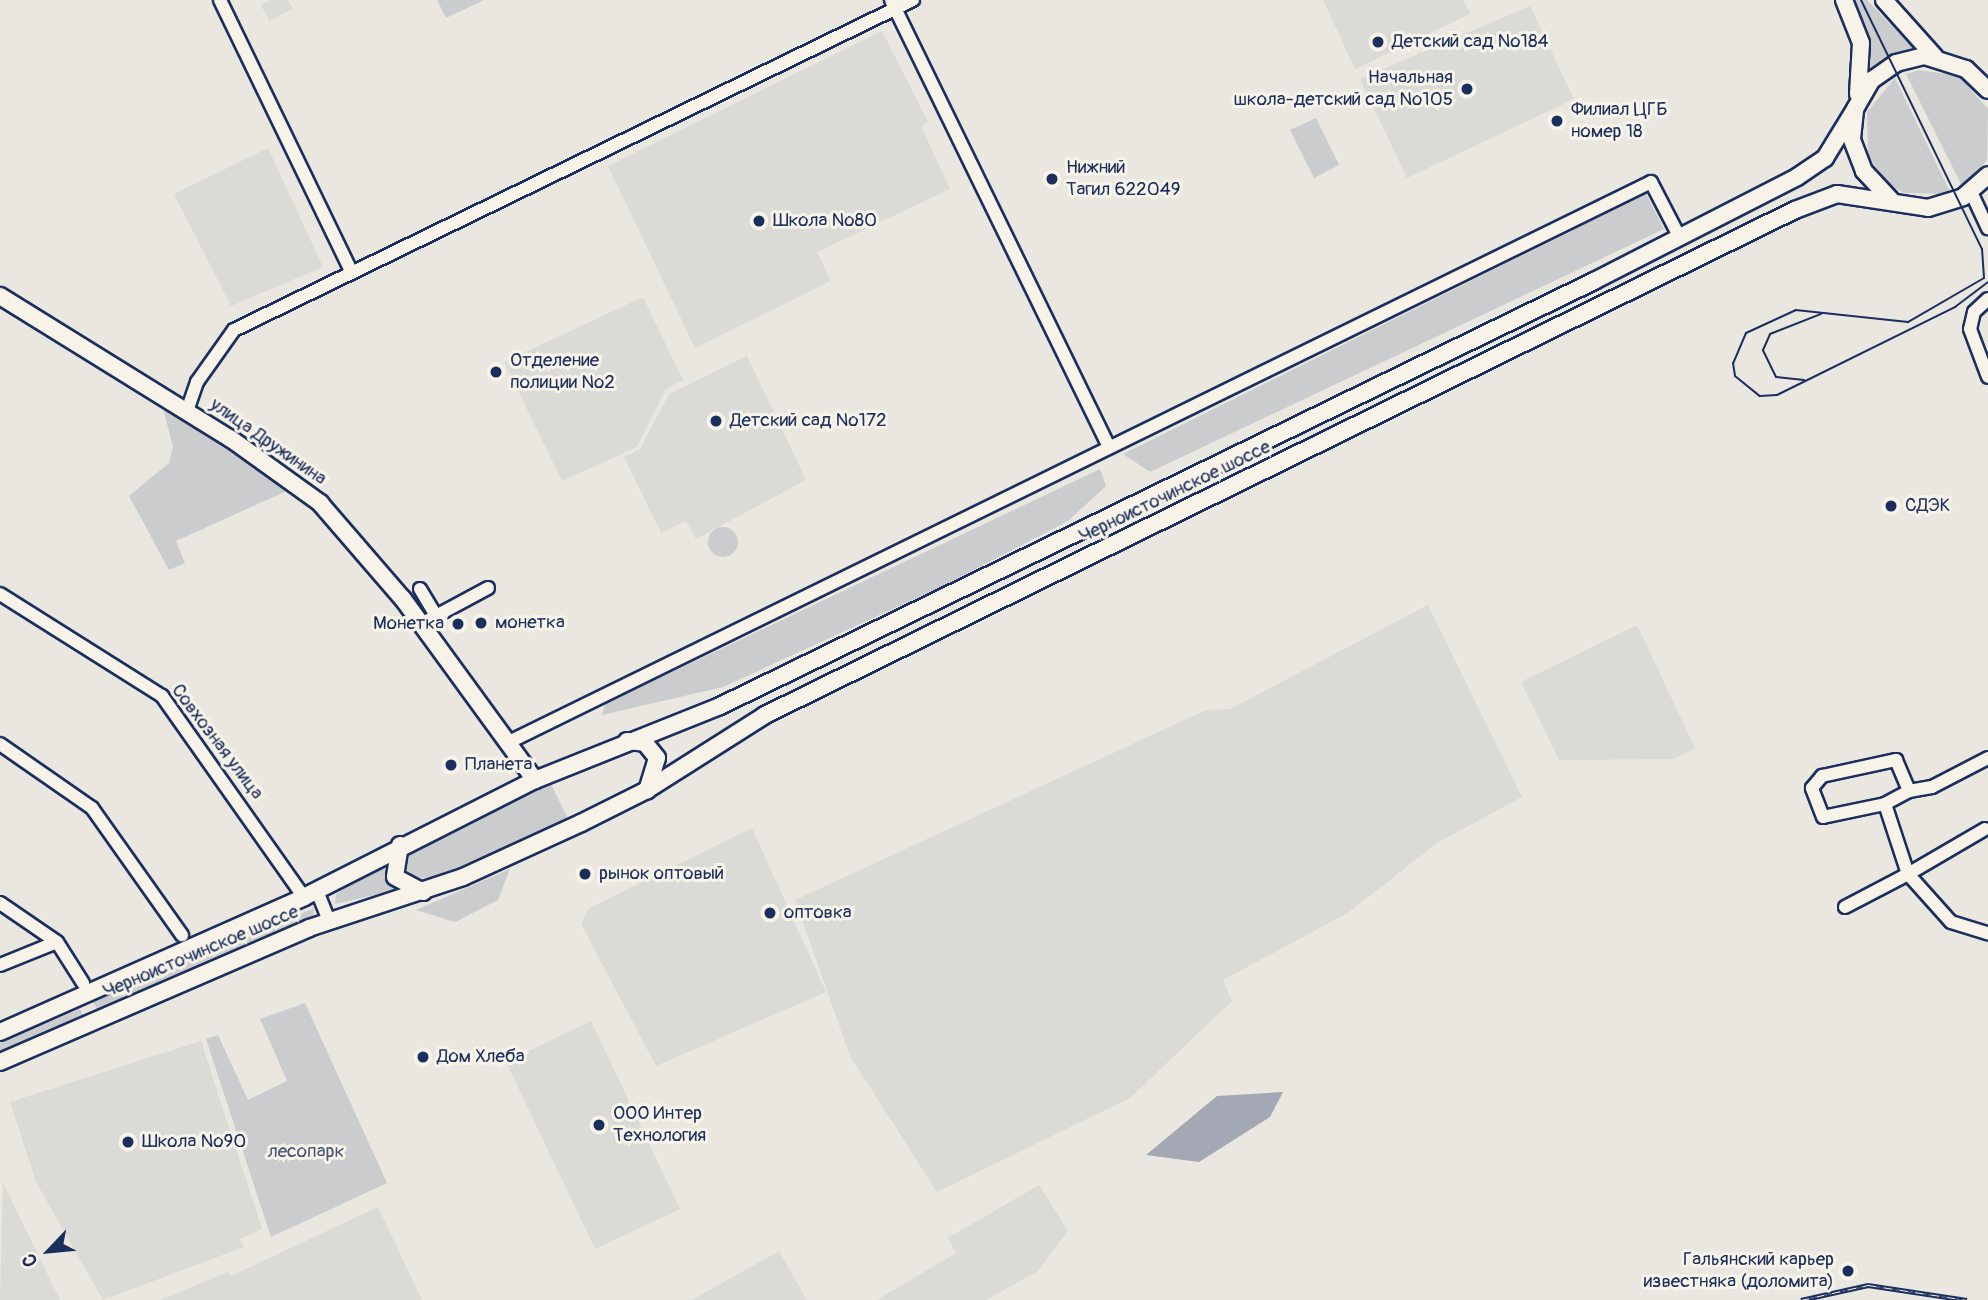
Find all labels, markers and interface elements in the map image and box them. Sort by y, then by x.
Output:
place label: Детский сад №184 [1392,31,1549,53]
marker: Детский сад №184 [1370,34,1386,50]
place label: Начальная школа-детский сад №105 [1233,67,1453,111]
marker: Начальная школа-детский сад №105 [1459,81,1475,97]
place label: Филиал ЦГБ номер 18 [1571,99,1668,143]
marker: Филиал ЦГБ номер 18 [1549,113,1565,129]
place label: Нижний Тагил 622049 [1066,157,1181,201]
marker: Нижний Тагил 622049 [1044,171,1060,187]
place label: Школа №80 [773,210,877,232]
marker: Школа №80 [751,213,767,229]
place label: Отделение полиции №2 [510,350,615,394]
marker: Отделение полиции №2 [488,364,504,380]
street label: улица Дружинина [205,393,331,491]
place label: Детский сад №172 [730,410,887,432]
marker: Детский сад №172 [708,413,724,429]
street label: Черноисточинское шоссе [1076,436,1274,548]
place label: СДЭК [1905,495,1950,517]
marker: СДЭК [1883,498,1899,514]
place label: монетка [495,612,565,634]
place label: Монетка [373,613,444,635]
marker: монетка [473,615,489,631]
marker: Монетка [450,616,466,632]
street label: Совхозная улица [166,680,268,804]
place label: Планета [465,754,532,776]
marker: Планета [443,757,459,773]
place label: рынок оптовый [599,863,724,885]
marker: рынок оптовый [577,866,593,882]
street label: Черноисточинское шоссе [100,901,302,1003]
place label: оптовка [784,902,852,924]
marker: оптовка [762,905,778,921]
place label: Дом Хлеба [437,1046,525,1068]
marker: Дом Хлеба [415,1049,431,1065]
place label: ООО Интер Технология [613,1103,706,1147]
marker: ООО Интер Технология [591,1117,607,1133]
place label: Школа №90 [142,1131,246,1153]
marker: Школа №90 [120,1134,136,1150]
park label: лесопарк [268,1141,344,1163]
north arrow [14,1216,84,1286]
place label: Гальянский карьер известняка (доломита) [1644,1249,1834,1293]
text: С [17,1250,43,1271]
marker: Гальянский карьер известняка (доломита) [1840,1263,1856,1279]

